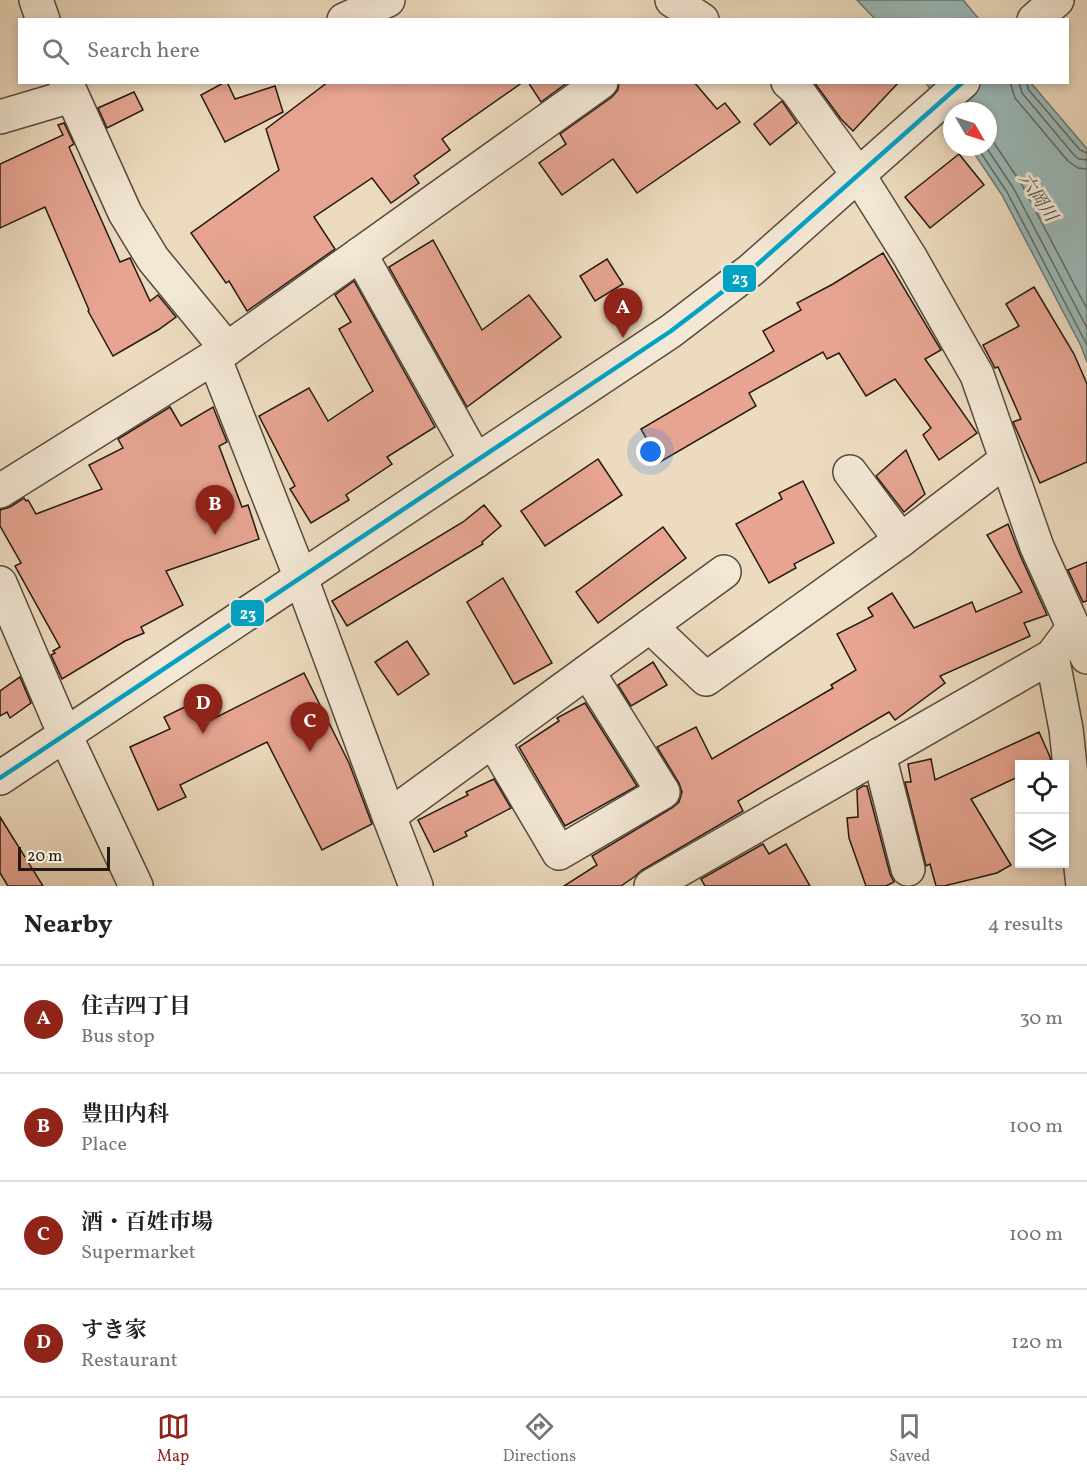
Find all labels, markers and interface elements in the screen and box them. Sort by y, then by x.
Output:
search box [18,18,1069,84]
icon: search [39,35,72,68]
text: Search here [87,36,200,67]
north arrow [943,102,997,156]
water label: 六岡川 [1011,168,1063,229]
line badge: 23 [722,264,757,293]
text: 23 [732,269,748,291]
pin: A [604,288,642,338]
your location [636,437,665,466]
pin: B [196,486,234,535]
line badge: 23 [230,599,265,627]
text: 23 [240,604,256,626]
pin: D [184,684,222,734]
pin: C [290,702,330,752]
map controls [1015,760,1069,868]
button: locate [1015,760,1069,814]
button: layers [1015,814,1069,868]
scale bar [18,844,110,872]
text: 20 m [27,846,62,868]
text: Nearby [24,907,113,943]
text: 4 results [988,911,1063,939]
text: 住吉四丁目 [81,992,191,1023]
text: A [36,1005,51,1033]
text: 30 m [1019,1005,1063,1033]
text: Bus stop [81,1023,155,1051]
text: 豊田内科 [81,1100,169,1131]
text: B [37,1113,50,1141]
text: 100 m [1009,1113,1063,1141]
text: Place [81,1131,127,1159]
text: 酒・百姓市場 [81,1208,213,1239]
text: C [37,1221,50,1249]
text: 100 m [1009,1221,1063,1249]
text: Supermarket [81,1239,196,1267]
text: すき家 [81,1316,147,1347]
text: D [36,1329,51,1357]
text: 120 m [1011,1329,1063,1357]
text: Restaurant [81,1347,178,1375]
tab: Map [157,1410,190,1468]
tab: Directions [503,1410,576,1468]
tab: Saved [889,1410,930,1468]

